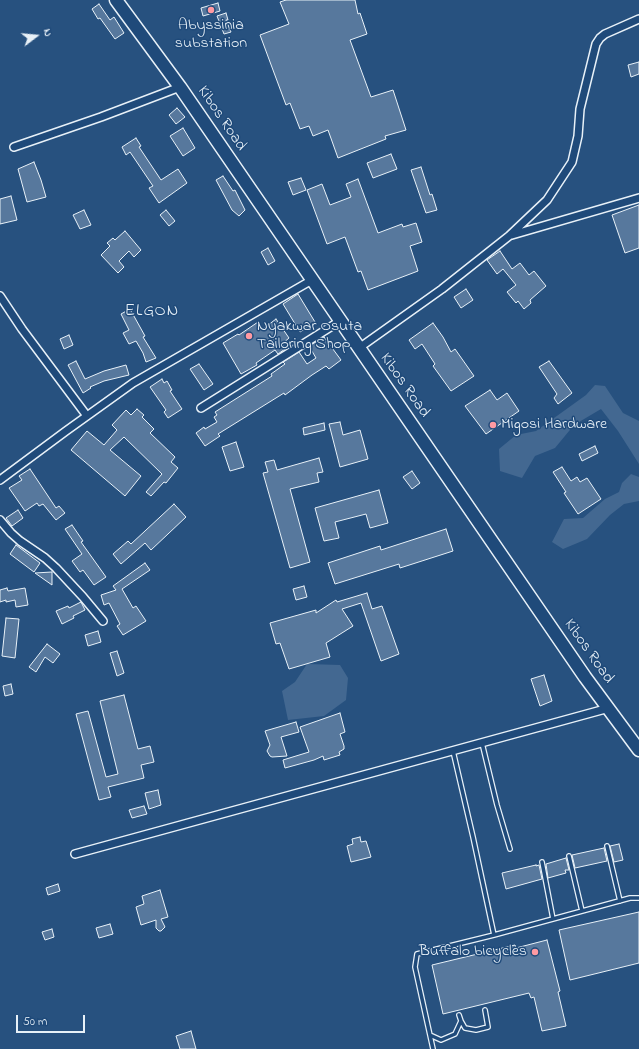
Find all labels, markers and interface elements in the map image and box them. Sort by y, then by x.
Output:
marker: Abyssinia substation [206,5,216,15]
north arrow [16,16,56,56]
place label: Abyssinia substation [175,16,247,54]
text: N [39,27,56,38]
street label: Kibos Road [192,83,250,155]
district label: ELGON [125,302,179,322]
place label: Nyakwar Osuta Tailoring Shop [257,317,362,355]
marker: Nyakwar Osuta Tailoring Shop [244,331,254,341]
street label: Kibos Road [375,350,433,422]
place label: Migosi Hardware [501,415,607,435]
marker: Migosi Hardware [488,420,498,430]
street label: Kibos Road [559,616,617,688]
place label: Buffalo bicycles [419,942,527,962]
marker: Buffalo bicycles [530,947,540,957]
scale bar [18,1007,87,1033]
text: 50 m [23,1013,47,1031]

